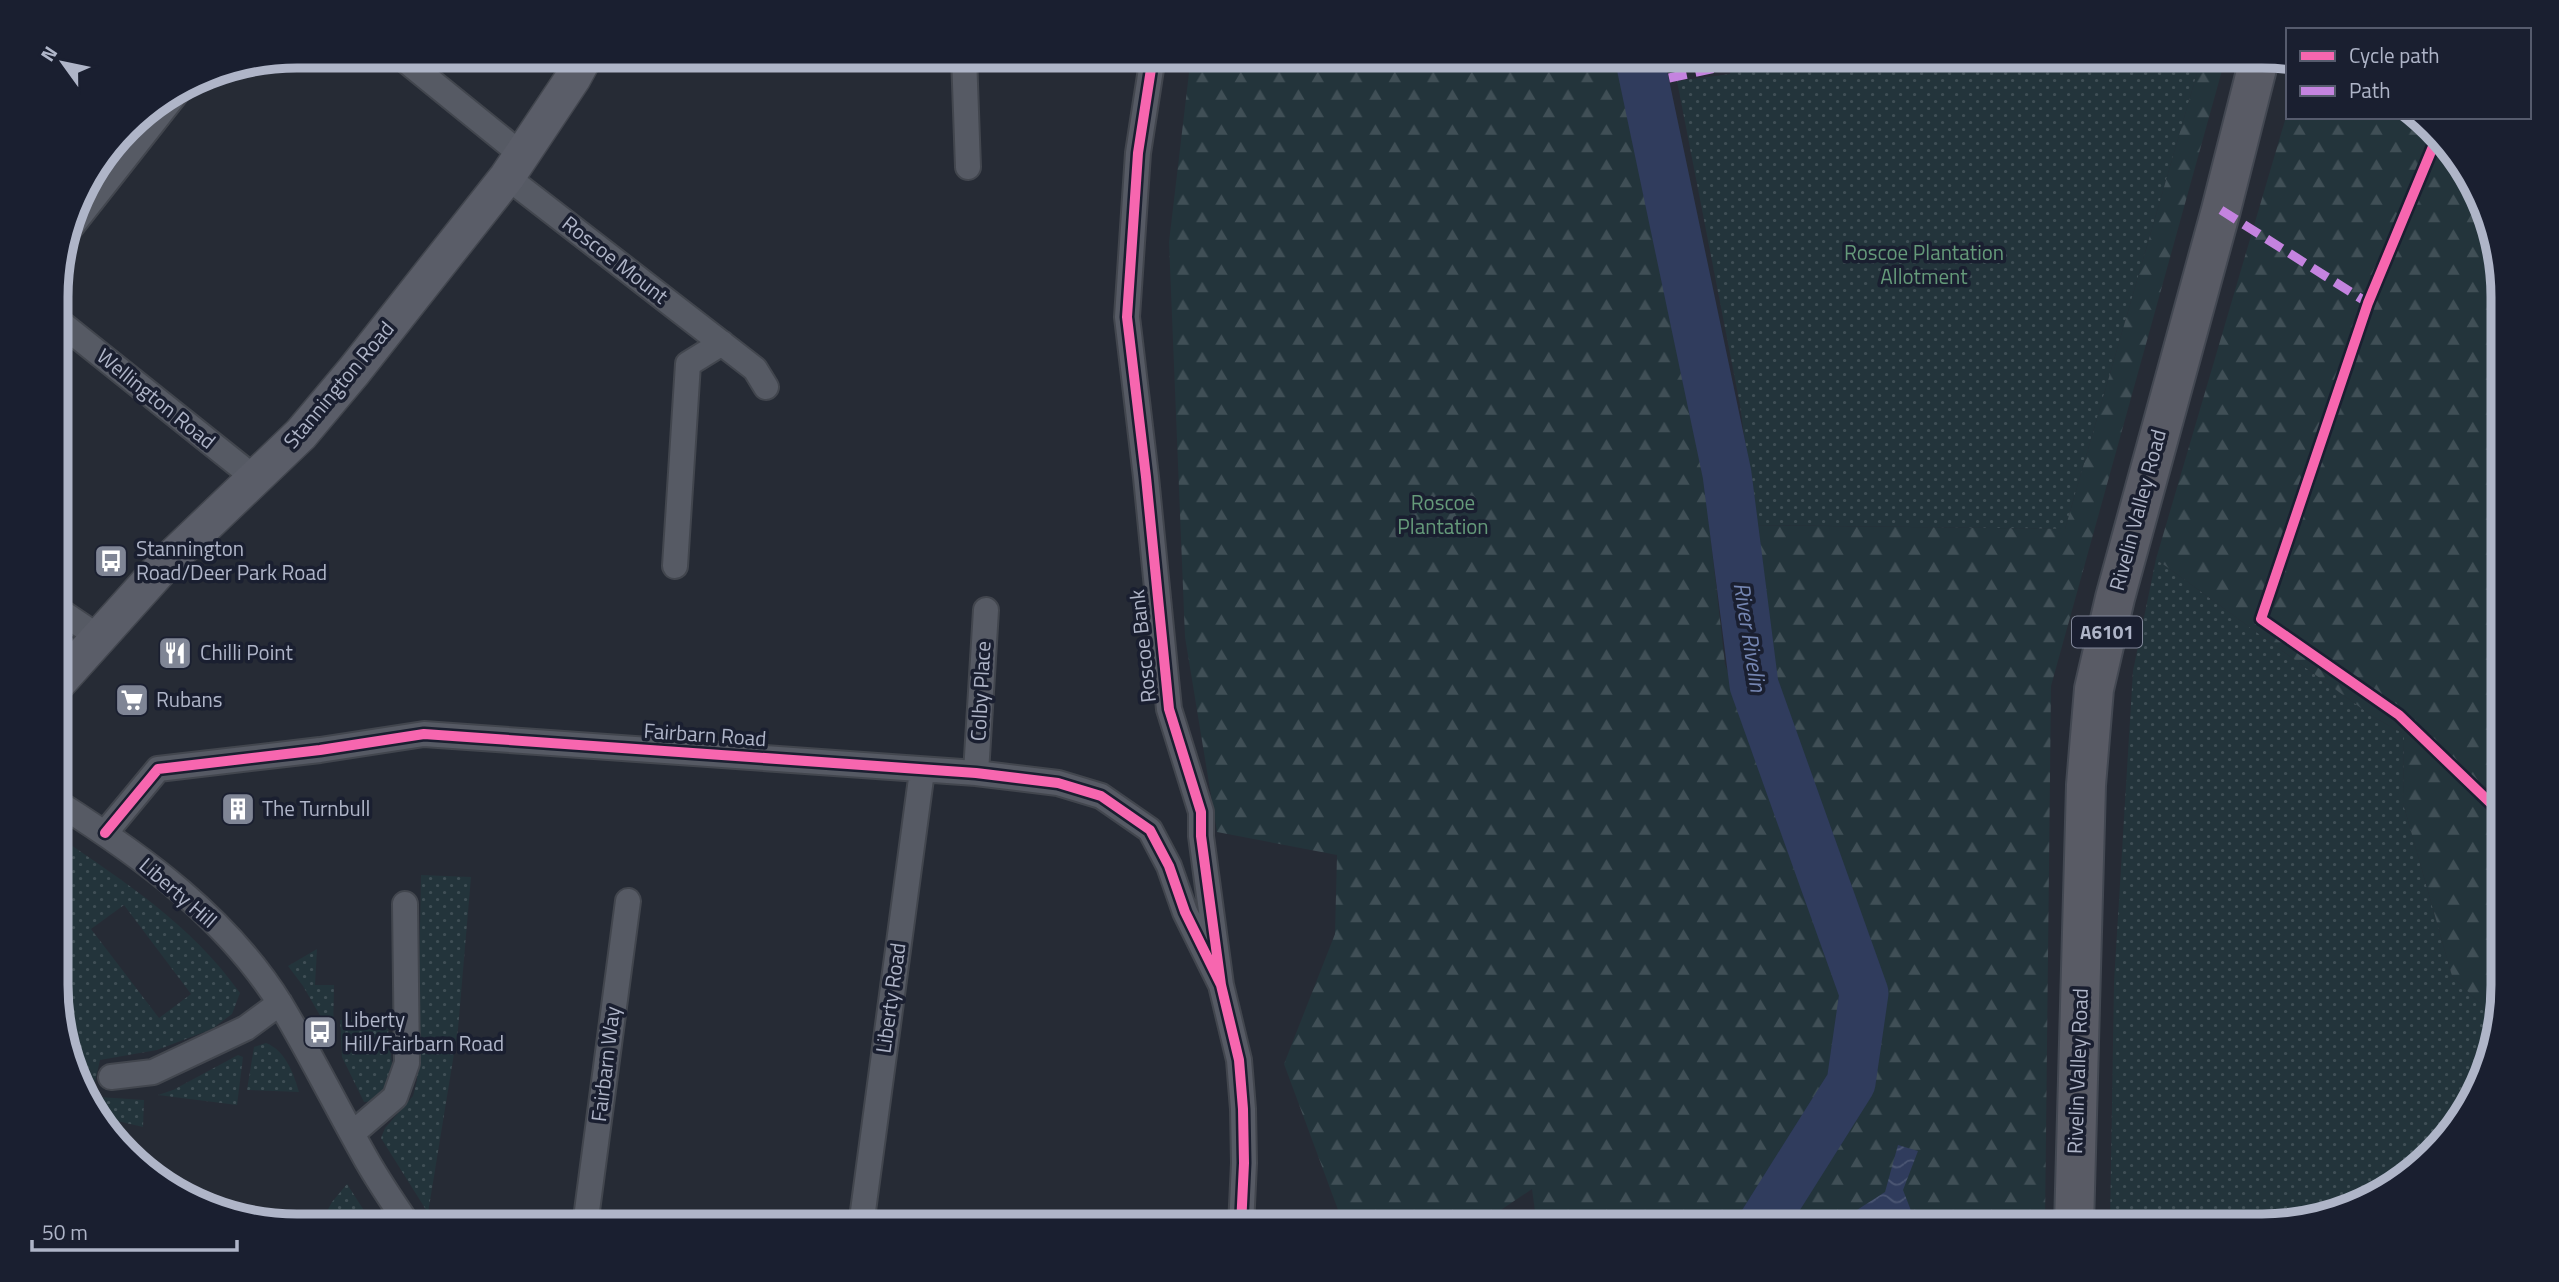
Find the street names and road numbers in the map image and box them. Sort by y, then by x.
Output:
street label: Roscoe Mount [556,207,676,311]
street label: Stannington Road [275,314,401,455]
street label: Wellington Road [90,340,223,456]
street label: Rivelin Valley Road [2100,425,2174,594]
street label: Roscoe Bank [1120,588,1164,704]
road number: A6101 [2072,617,2142,648]
street label: Colby Place [961,640,999,742]
street label: Fairbarn Road [643,714,768,754]
street label: Liberty Hill [133,849,225,935]
street label: Liberty Road [866,941,914,1055]
street label: Rivelin Valley Road [2058,987,2096,1154]
street label: Fairbarn Way [582,1004,628,1124]

